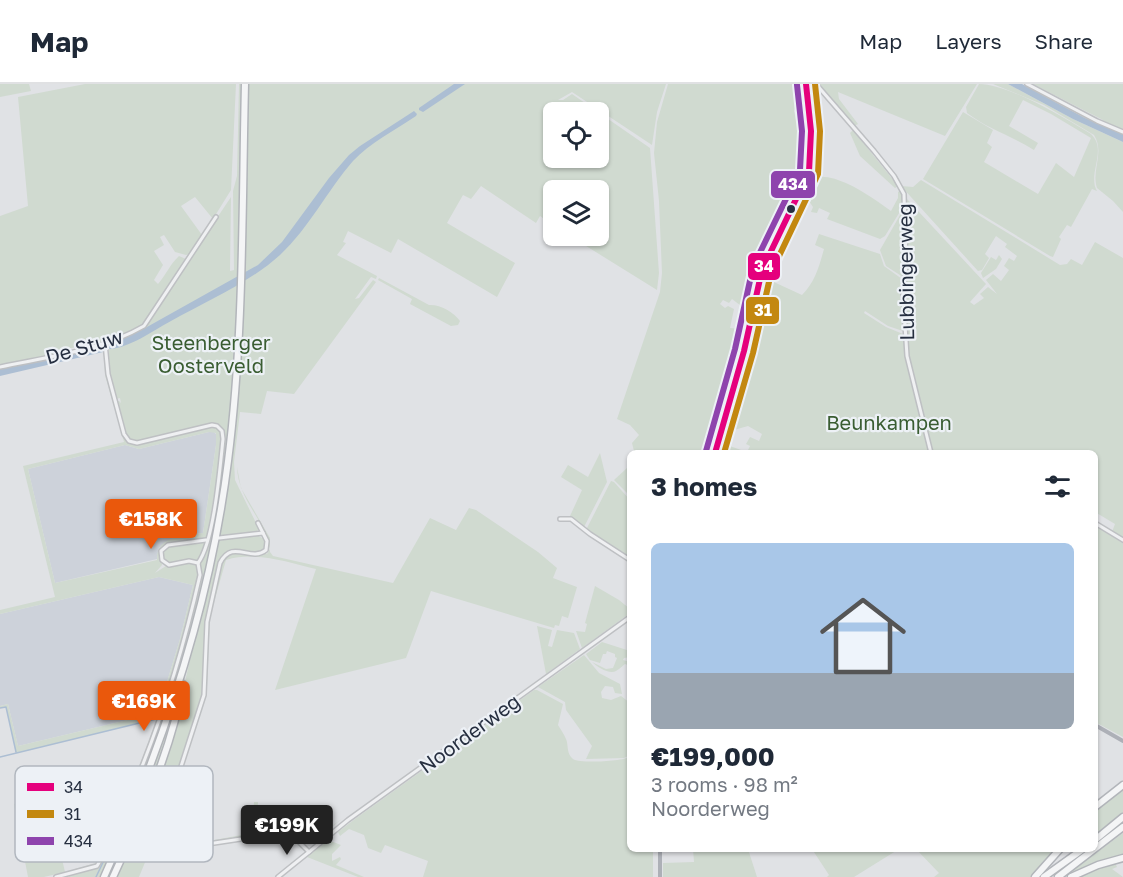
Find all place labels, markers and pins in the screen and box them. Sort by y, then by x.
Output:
unlabelled marker [785,203,797,215]
pin: €158K [109,499,193,550]
pin: €169K [102,681,186,732]
pin: €199K [245,805,329,856]

